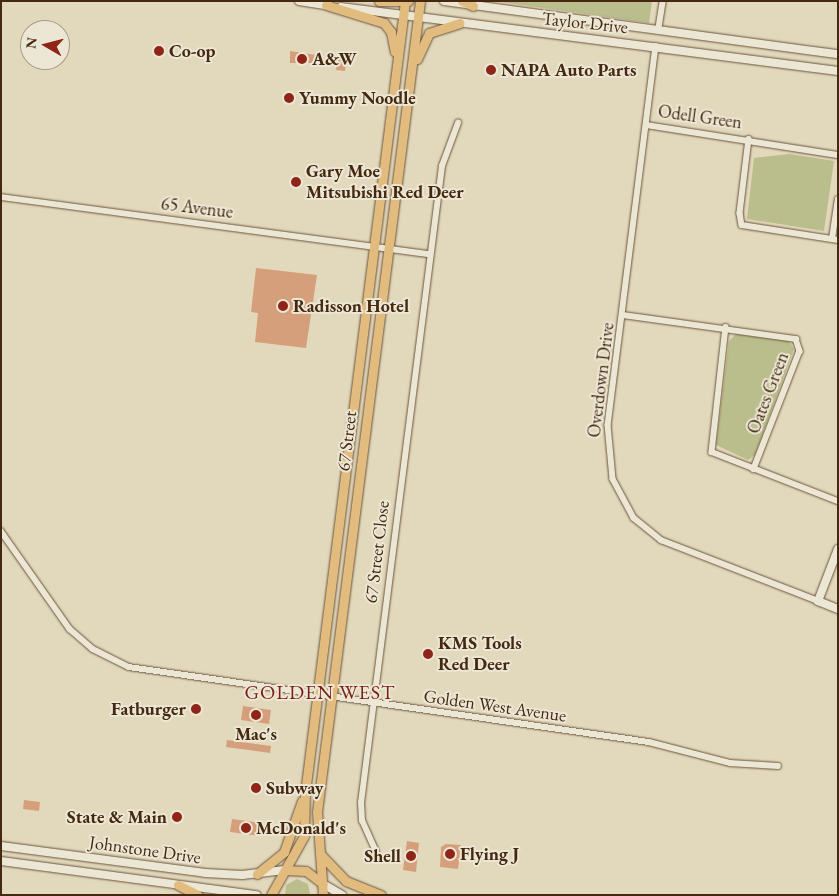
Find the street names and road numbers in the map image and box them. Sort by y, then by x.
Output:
street label: Taylor Drive [541,8,629,38]
street label: Odell Green [657,100,743,134]
street label: 65 Avenue [160,193,234,223]
street label: Overdown Drive [583,321,619,439]
street label: Oates Green [743,349,793,437]
street label: 67 Street [333,410,361,472]
street label: 67 Street Close [360,500,394,604]
street label: Golden West Avenue [422,685,568,727]
street label: Johnstone Drive [88,831,202,869]

